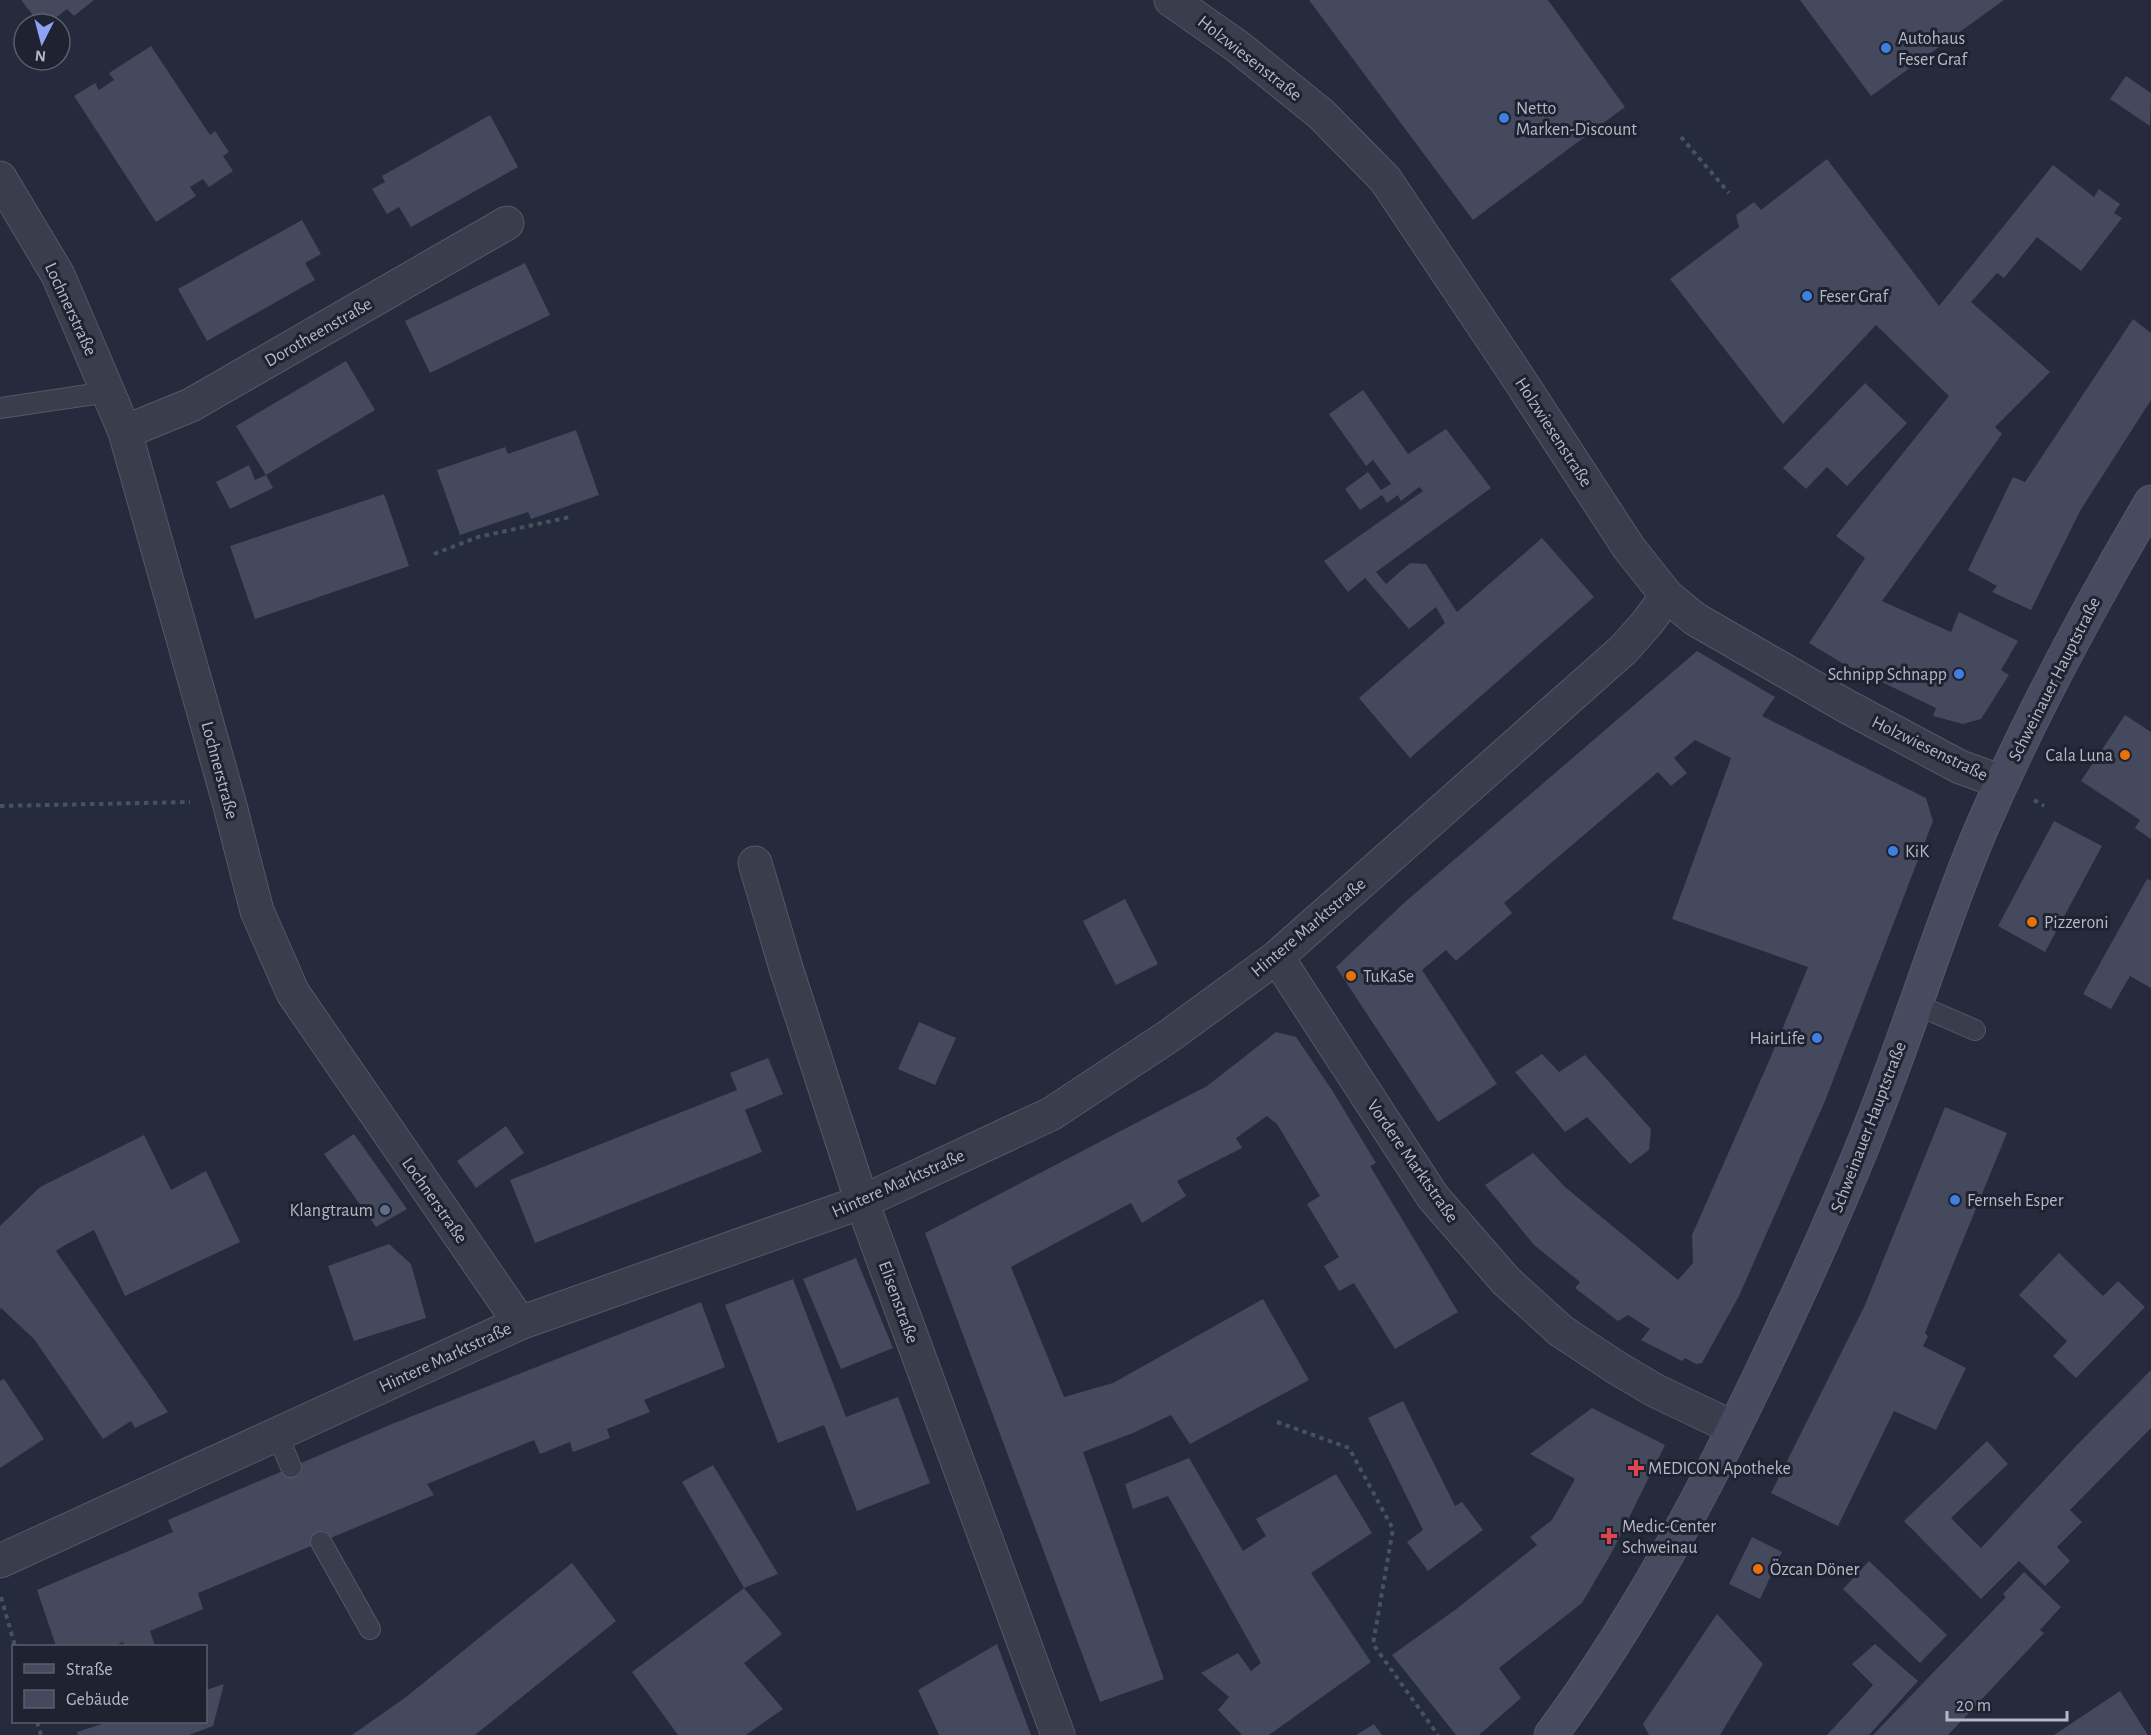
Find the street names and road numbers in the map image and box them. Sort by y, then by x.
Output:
street label: Holzwiesenstraße [1194,13,1305,105]
street label: Lochnerstraße [41,260,99,359]
street label: Dorotheenstraße [262,295,375,371]
street label: Holzwiesenstraße [1511,375,1595,490]
street label: Schweinauer Hauptstraße [2006,595,2104,764]
street label: Holzwiesenstraße [1869,713,1990,785]
street label: Lochnerstraße [197,720,241,821]
street label: Hintere Marktstraße [1248,875,1369,981]
street label: Schweinauer Hauptstraße [1828,1039,1910,1215]
street label: Vordere Marktstraße [1363,1097,1461,1226]
street label: Hintere Marktstraße [829,1147,968,1221]
street label: Lochnerstraße [398,1154,470,1247]
street label: Elisenstraße [875,1259,921,1346]
street label: Hintere Marktstraße [377,1319,514,1396]

